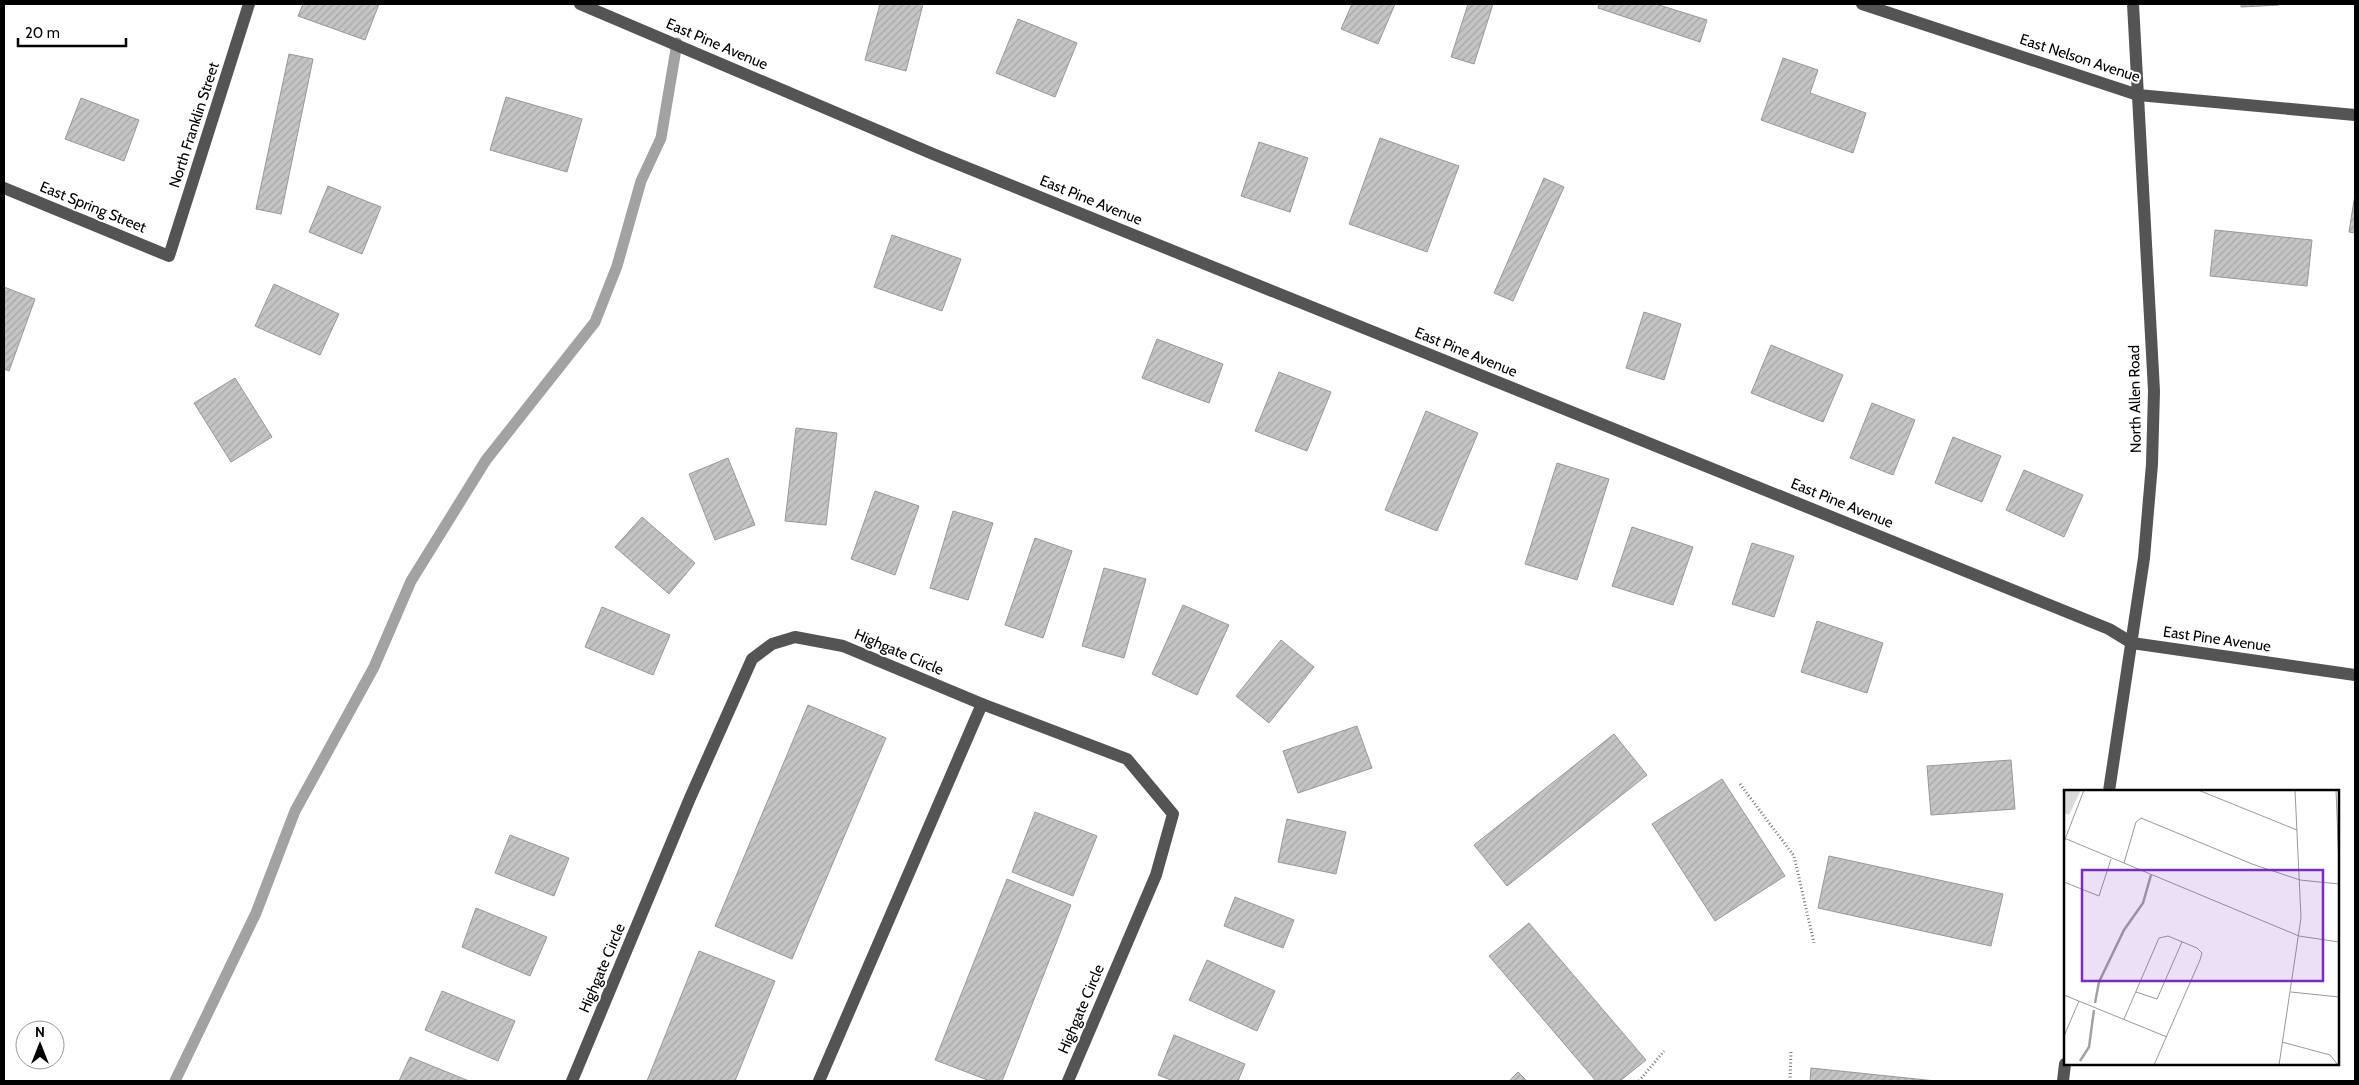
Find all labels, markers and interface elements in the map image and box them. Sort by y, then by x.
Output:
street label: East Pine Avenue [663,14,771,74]
scale bar [18,15,125,47]
text: 20 m [25,24,60,42]
street label: East Nelson Avenue [2018,30,2143,86]
street label: North Franklin Street [165,60,223,190]
street label: East Pine Avenue [1037,171,1145,229]
street label: East Spring Street [37,178,149,236]
street label: East Pine Avenue [1412,323,1520,381]
street label: North Allen Road [2125,345,2145,453]
street label: East Pine Avenue [1788,474,1896,532]
street label: East Pine Avenue [2162,623,2272,656]
street label: Highgate Circle [852,625,947,679]
inset map [2064,790,2339,1065]
street label: Highgate Circle [575,920,629,1015]
street label: Highgate Circle [1054,961,1108,1056]
north arrow [15,1020,65,1070]
text: N [35,1023,45,1041]

